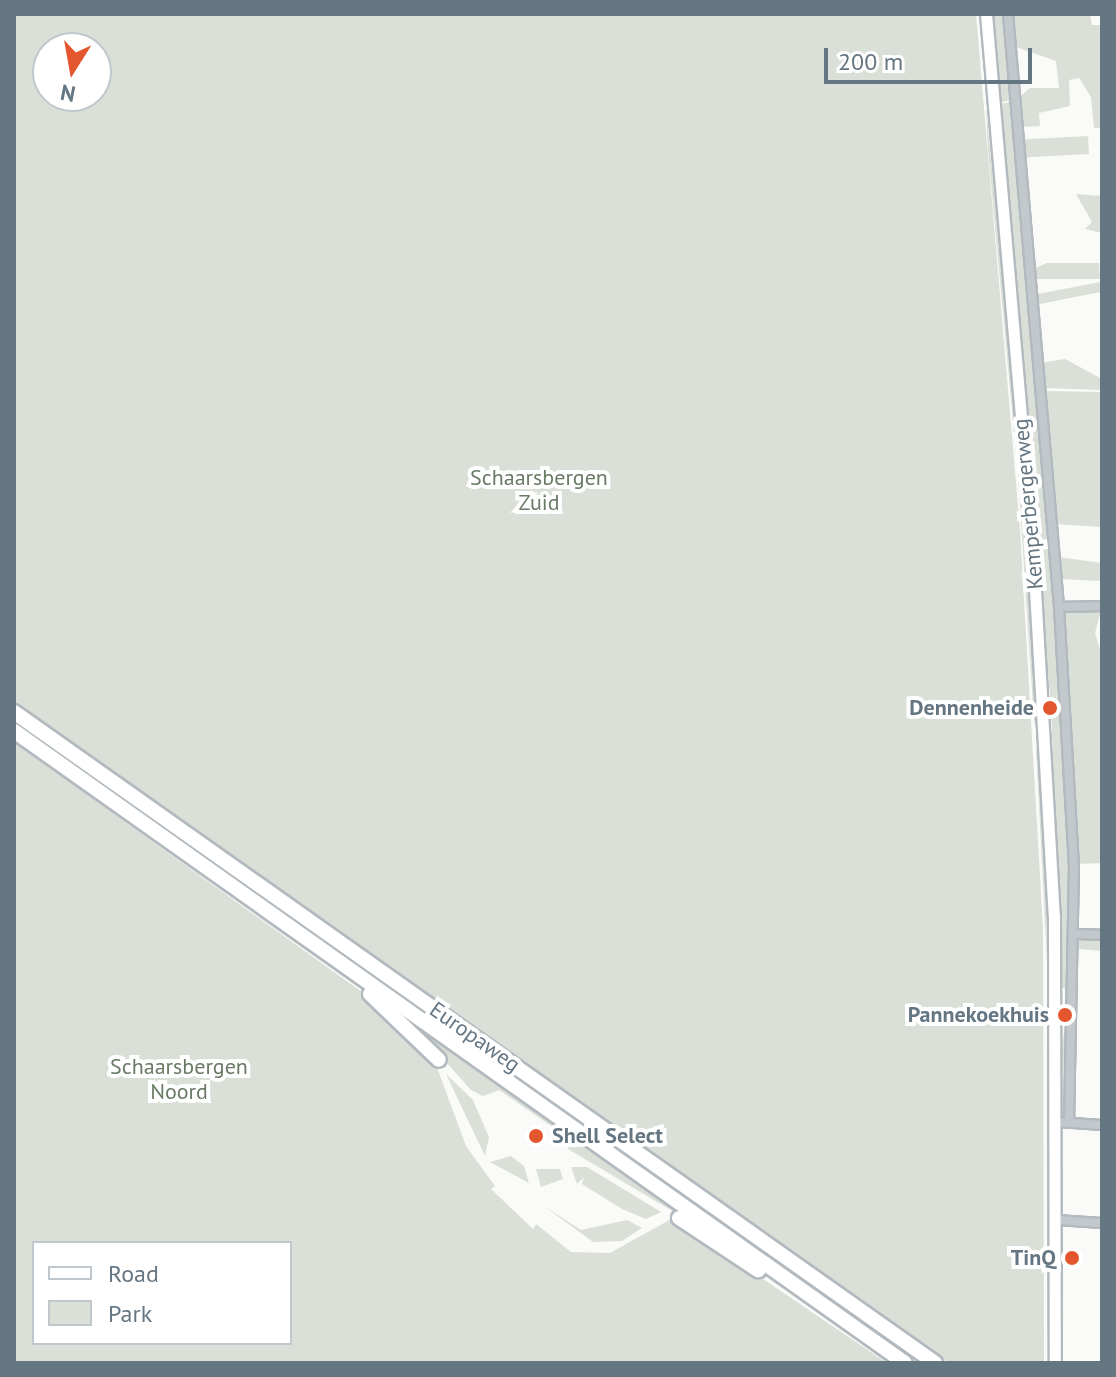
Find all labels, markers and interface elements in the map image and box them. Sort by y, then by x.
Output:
north arrow [32,32,112,112]
scale bar [828,32,1036,82]
text: 200 m [838,46,903,77]
text: N [58,78,78,109]
street label: Kemperbergerweg [1007,417,1049,591]
park label: Schaarsbergen Zuid [470,464,608,516]
place label: Dennenheide [909,695,1034,721]
marker: Dennenheide [1041,699,1059,717]
street label: Europaweg [425,996,525,1078]
place label: Pannekoekhuis [908,1002,1049,1028]
marker: Pannekoekhuis [1056,1006,1074,1024]
park label: Schaarsbergen Noord [110,1053,248,1104]
place label: Shell Select [552,1123,663,1149]
marker: Shell Select [527,1127,545,1145]
legend [32,1241,292,1345]
place label: TinQ [1011,1245,1056,1271]
marker: TinQ [1063,1249,1081,1267]
text: Road [108,1258,159,1289]
text: Park [108,1298,152,1329]

